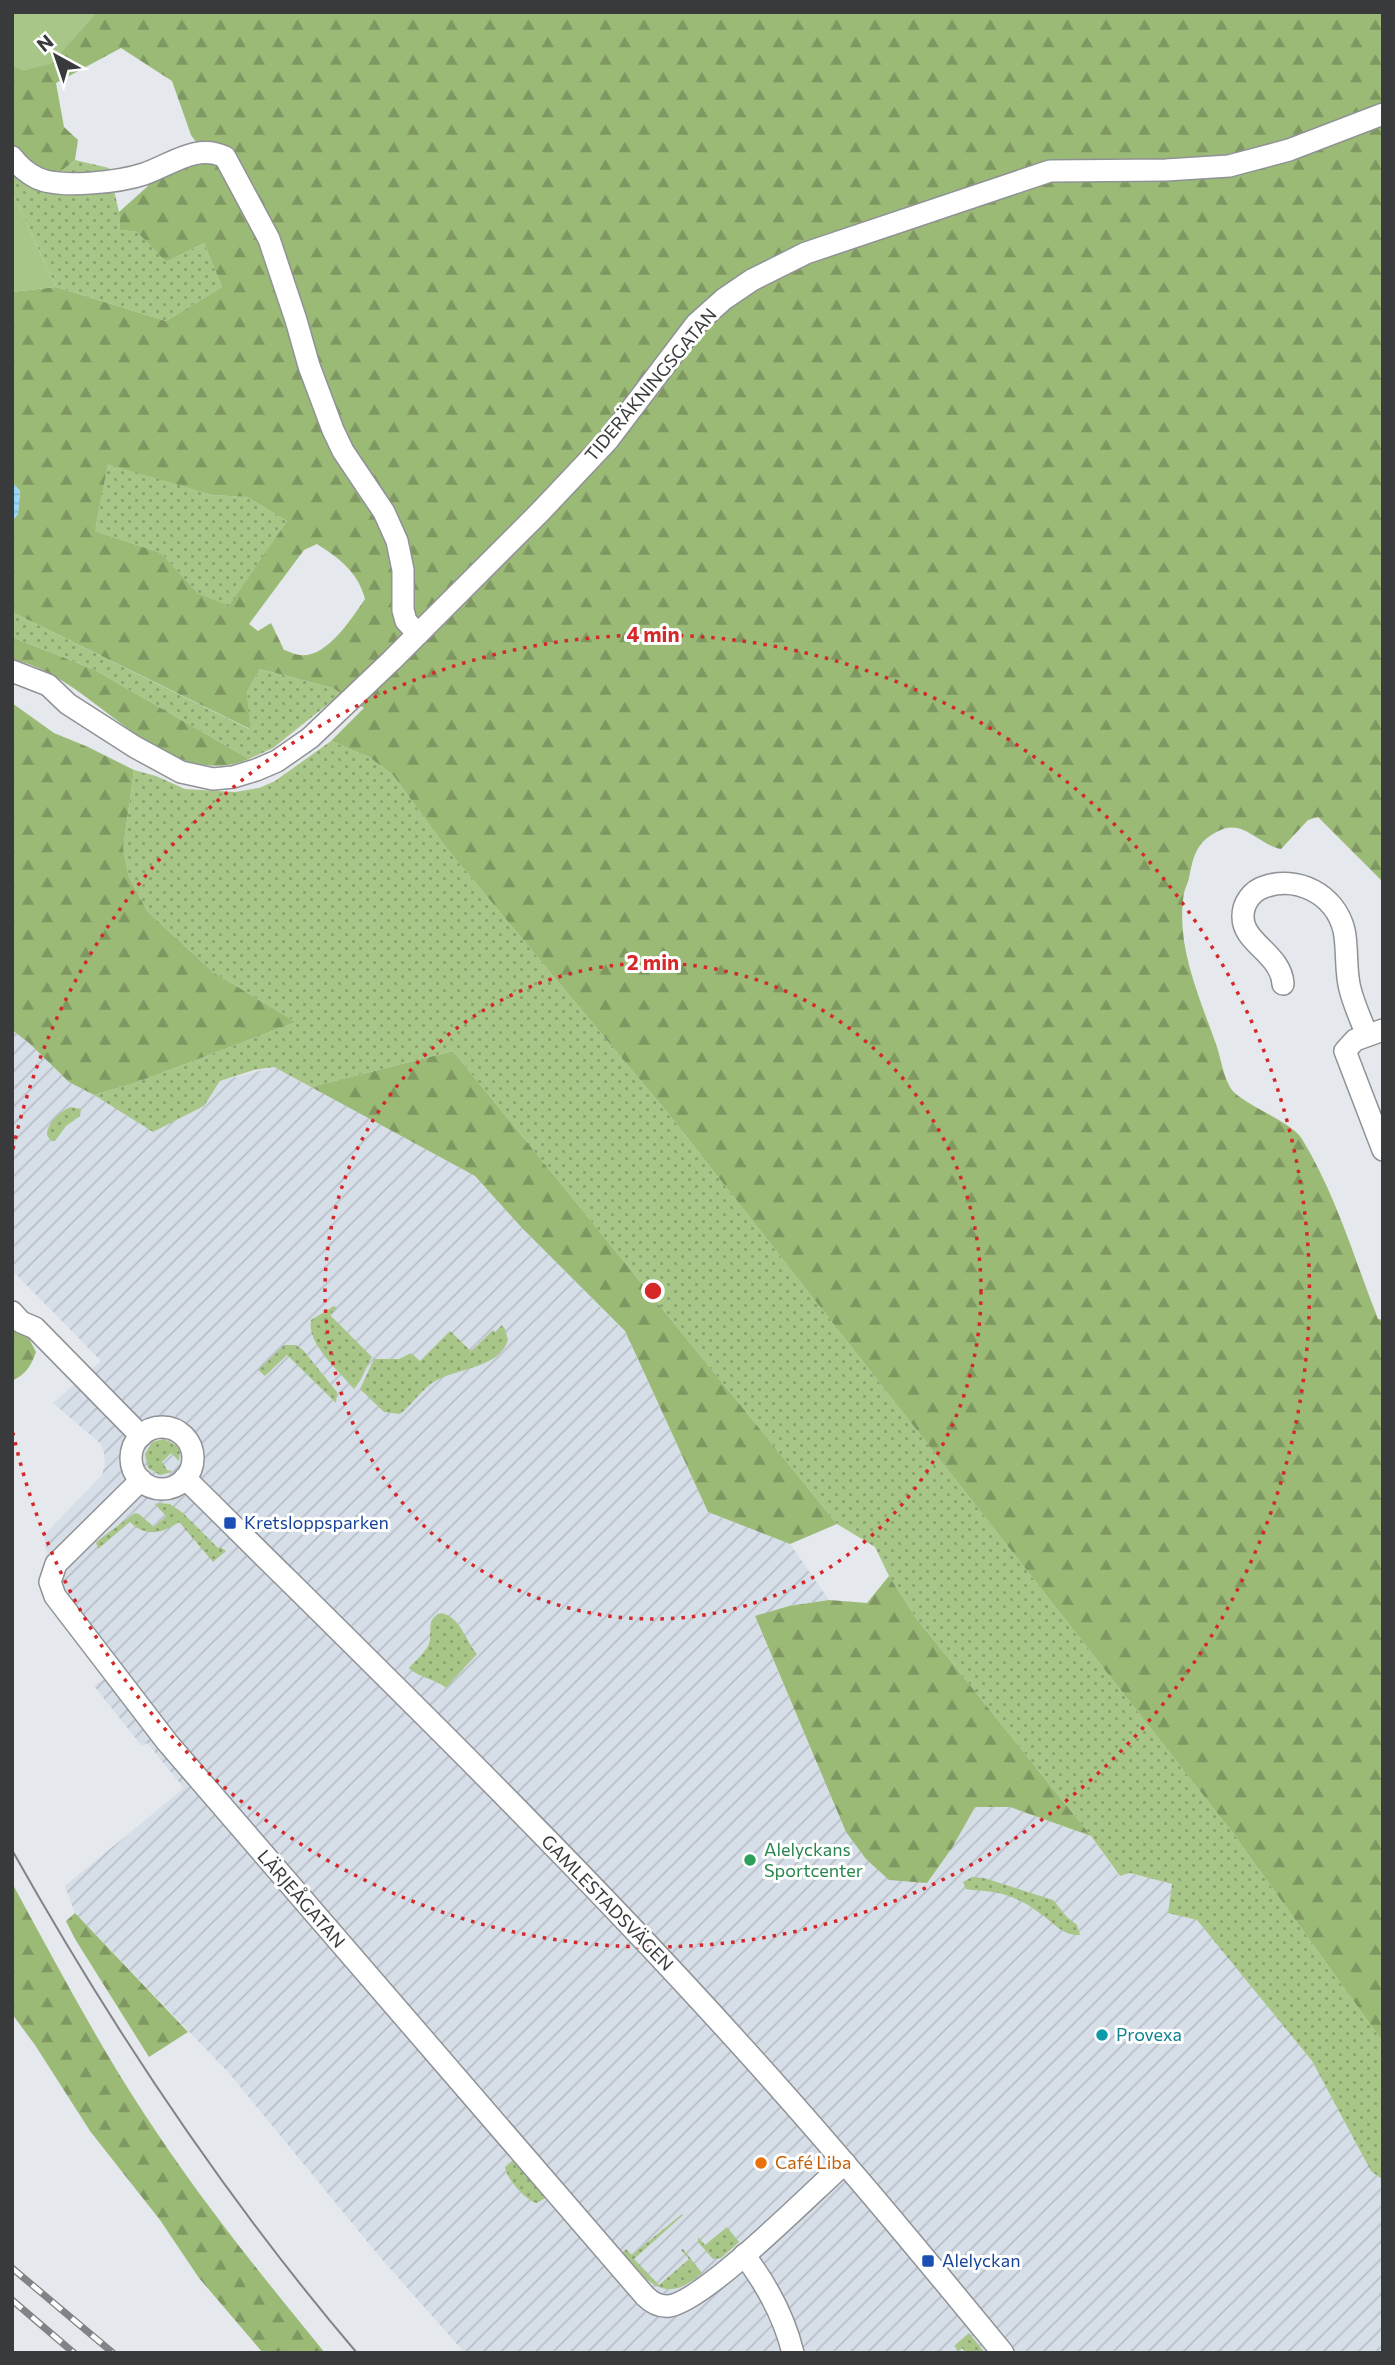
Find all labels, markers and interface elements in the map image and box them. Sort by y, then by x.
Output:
north arrow [21,21,91,91]
text: N [32,29,58,56]
street label: TIDERÄKNINGSGATAN [580,303,721,465]
text: 4 min [626,621,680,646]
text: 2 min [627,949,679,974]
centre of rings [641,1279,665,1303]
place label: Kretsloppsparken [244,1511,389,1533]
marker: Kretsloppsparken [222,1515,238,1531]
street label: GAMLESTADSVÄGEN [537,1830,678,1975]
place label: Alelyckans Sportcenter [764,1838,863,1881]
street label: LÄRJEÅGATAN [253,1845,350,1952]
marker: Alelyckans Sportcenter [742,1852,758,1868]
place label: Provexa [1116,2023,1182,2045]
marker: Provexa [1094,2027,1110,2043]
place label: Café Liba [775,2151,851,2173]
marker: Café Liba [753,2155,769,2171]
place label: Alelyckan [942,2249,1020,2271]
marker: Alelyckan [920,2253,936,2269]

